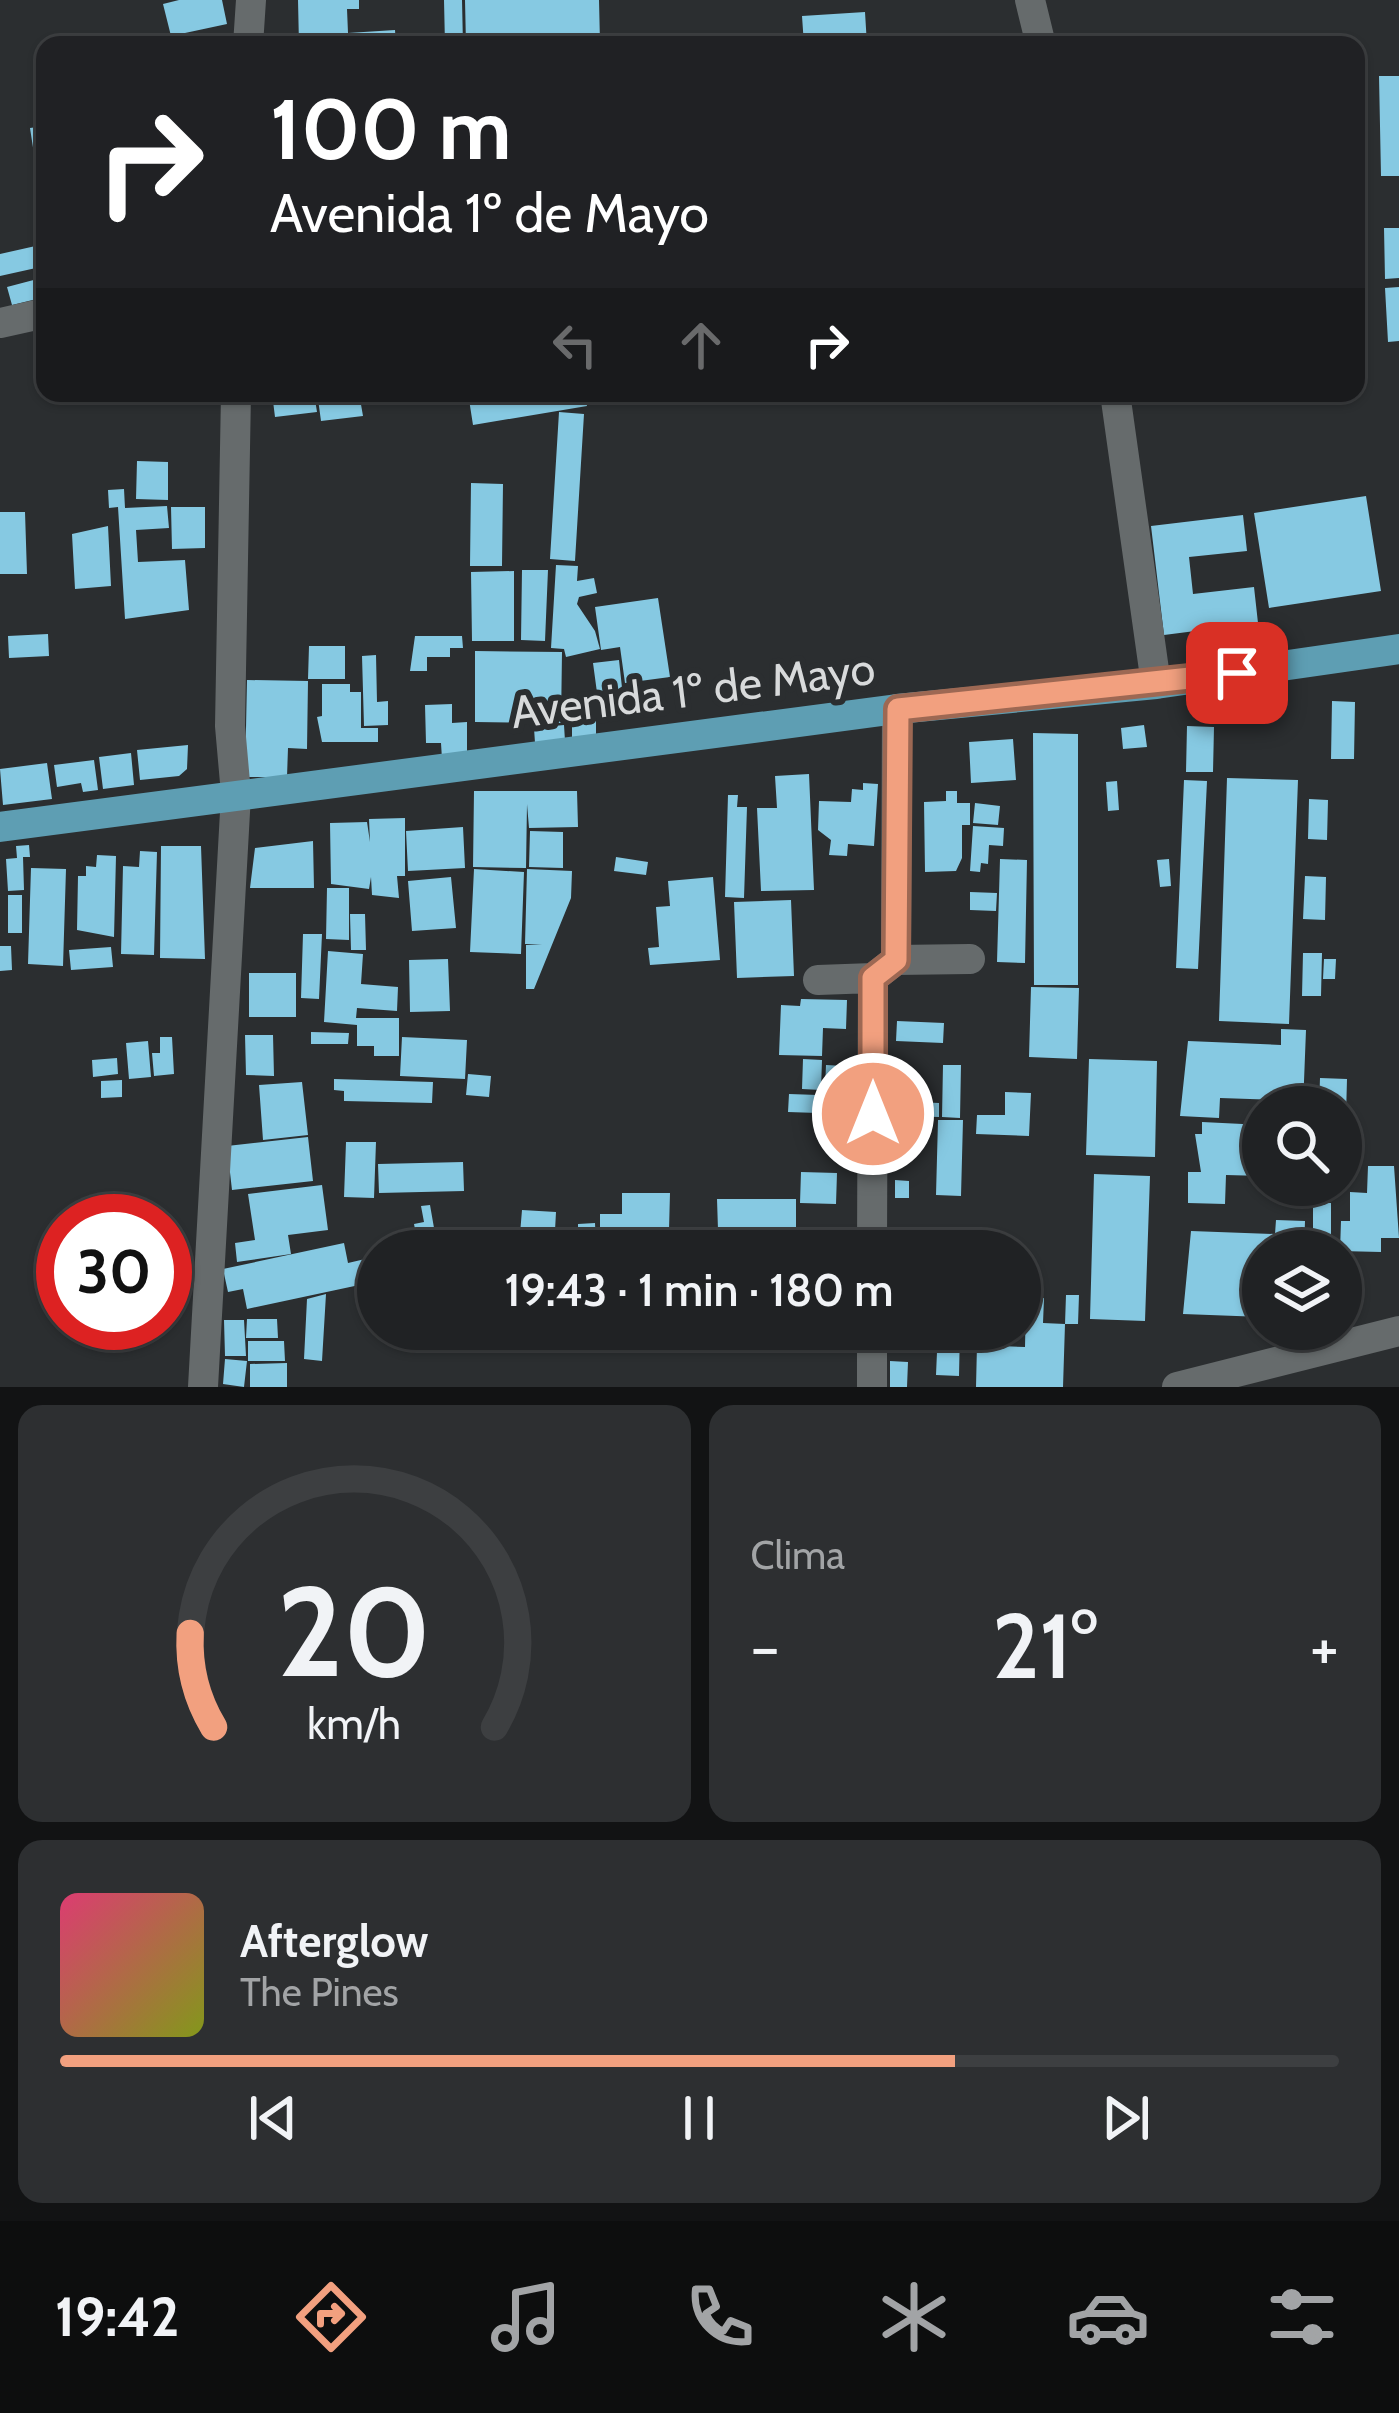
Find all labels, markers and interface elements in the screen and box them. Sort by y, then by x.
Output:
text: 100 m [270,78,512,180]
icon: right [72,84,228,240]
text: Avenida 1º de Mayo [270,180,709,246]
icon: left [542,312,608,378]
icon: ahead [668,312,734,378]
icon: right [794,312,860,378]
pin [1186,622,1288,724]
icon: arrive [1204,640,1270,706]
street label: Avenida 1º de Mayo [508,641,878,739]
position arrow [810,1051,936,1177]
map controls [1242,1086,1362,1350]
button: search [1242,1086,1362,1206]
speed limit sign: 30 [36,1194,192,1350]
button: layers [1242,1230,1362,1350]
text: 19:43 · 1 min · 180 m [505,1263,893,1317]
text: Clima [751,1531,845,1579]
text: 20 [277,1556,431,1707]
text: 21° [992,1591,1097,1701]
text: − [751,1606,780,1687]
text: + [1310,1606,1339,1687]
text: km/h [307,1697,401,1749]
text: Afterglow [240,1914,428,1968]
text: The Pines [240,1968,399,2016]
icon: previous [240,2085,306,2151]
icon: pause [666,2085,732,2151]
icon: next [1093,2085,1159,2151]
icon: directions [289,2275,373,2359]
icon: music [484,2275,568,2359]
icon: phone [678,2275,762,2359]
icon: climate [872,2275,956,2359]
icon: car [1066,2275,1150,2359]
icon: filters [1260,2275,1344,2359]
text: 19:42 [55,2284,179,2350]

